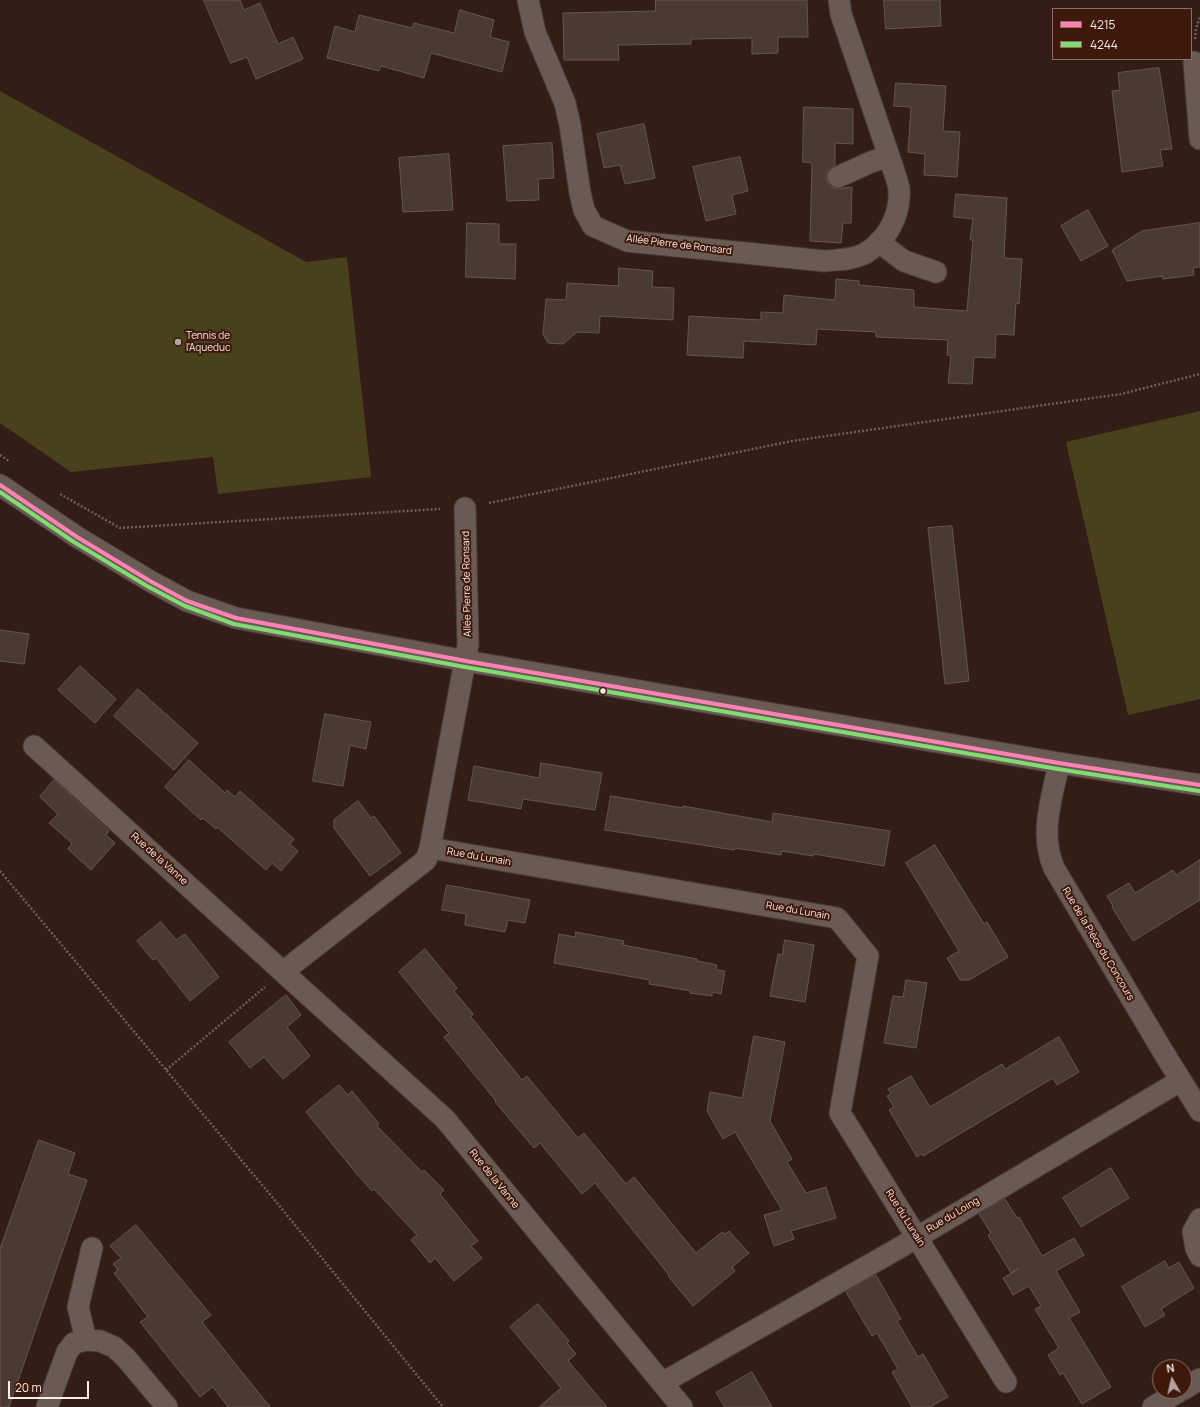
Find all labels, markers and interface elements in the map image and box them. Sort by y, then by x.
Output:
legend [1052,8,1192,60]
text: 4215 [1090,16,1116,33]
text: 4244 [1090,36,1118,53]
street label: Allée Pierre de Ronsard [626,233,732,257]
place label: Tennis de l'Aqueduc [186,330,230,354]
marker: Tennis de l'Aqueduc [173,337,183,347]
street label: Allée Pierre de Ronsard [460,531,474,637]
unlabelled marker [598,686,608,696]
street label: Rue de la Vanne [128,830,190,888]
street label: Rue du Lunain [446,845,512,869]
street label: Rue de la Pièce du Concours [1059,885,1137,1003]
street label: Rue du Lunain [765,899,831,923]
street label: Rue de la Vanne [466,1147,522,1211]
street label: Rue du Lunain [883,1187,927,1249]
street label: Rue du Loing [925,1195,981,1235]
north arrow [1152,1359,1192,1399]
text: N [1165,1360,1175,1376]
scale bar [10,1373,91,1399]
text: 20 m [15,1379,42,1396]

